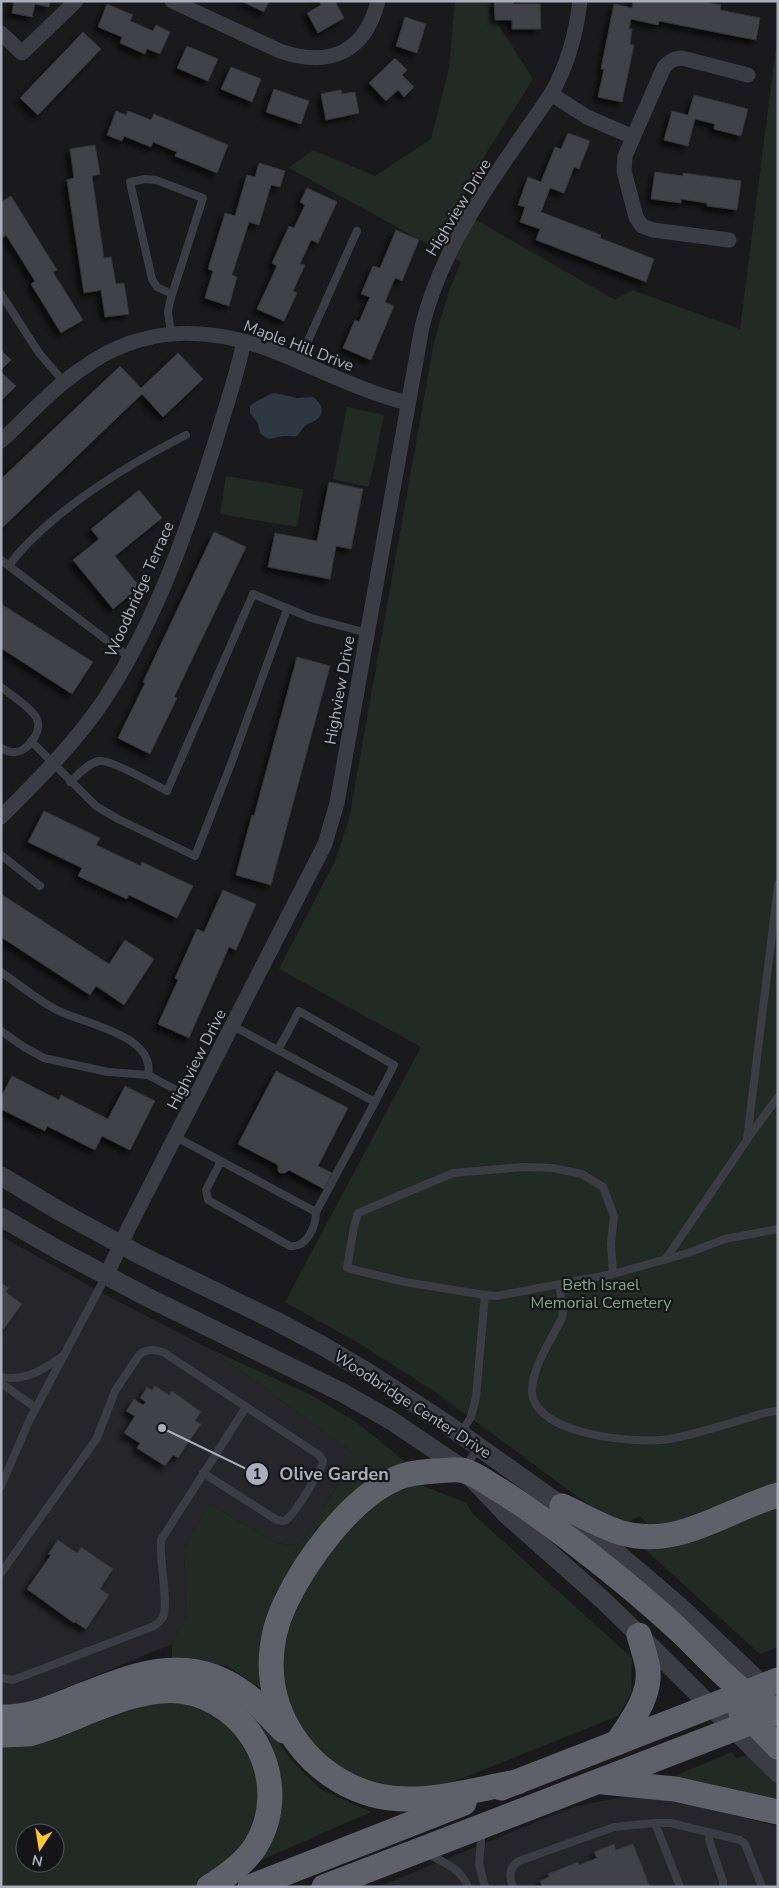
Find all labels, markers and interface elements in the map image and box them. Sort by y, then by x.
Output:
street label: Highview Drive [421,155,497,260]
street label: Maple Hill Drive [240,315,357,377]
street label: Woodbridge Terrace [100,518,180,661]
street label: Highview Drive [320,634,360,746]
street label: Highview Drive [162,1005,232,1114]
park label: Beth Israel Memorial Cemetery [531,1274,672,1314]
street label: Woodbridge Center Drive [330,1346,495,1464]
callout: Olive Garden [244,1458,399,1491]
text: Olive Garden [279,1462,389,1486]
text: 1 [252,1464,262,1484]
north arrow [15,1823,65,1873]
text: N [30,1850,45,1871]

